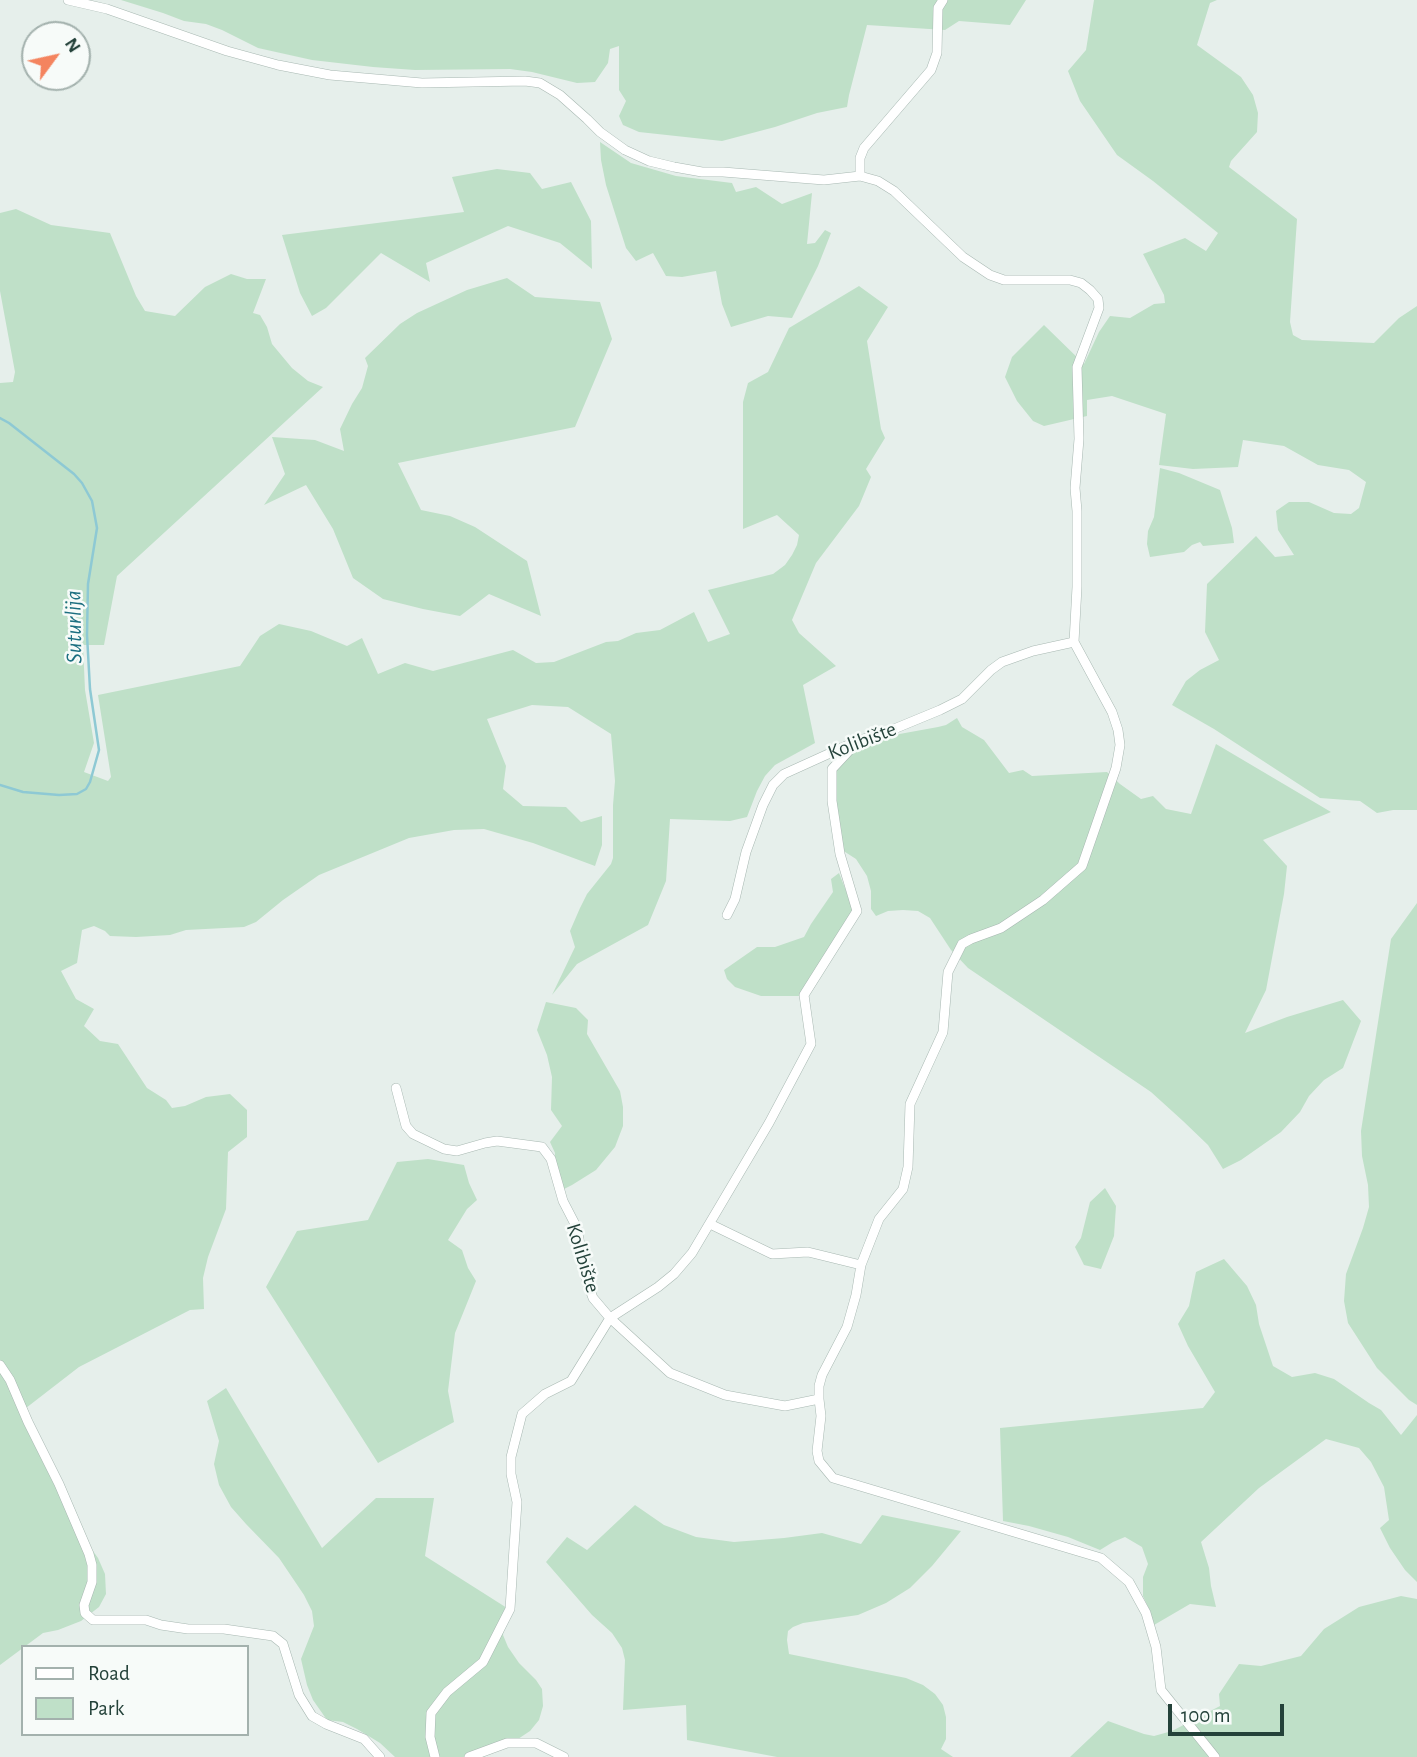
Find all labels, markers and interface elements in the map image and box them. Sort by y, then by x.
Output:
north arrow [21,21,91,91]
text: N [61,35,84,56]
water label: Suturlija [60,590,88,664]
street label: Kolibište [824,716,900,766]
street label: Kolibište [561,1220,605,1296]
legend [21,1645,248,1736]
text: Road [88,1663,130,1684]
scale bar [1172,1690,1288,1734]
text: Park [88,1698,124,1719]
text: 100 m [1181,1705,1231,1726]

